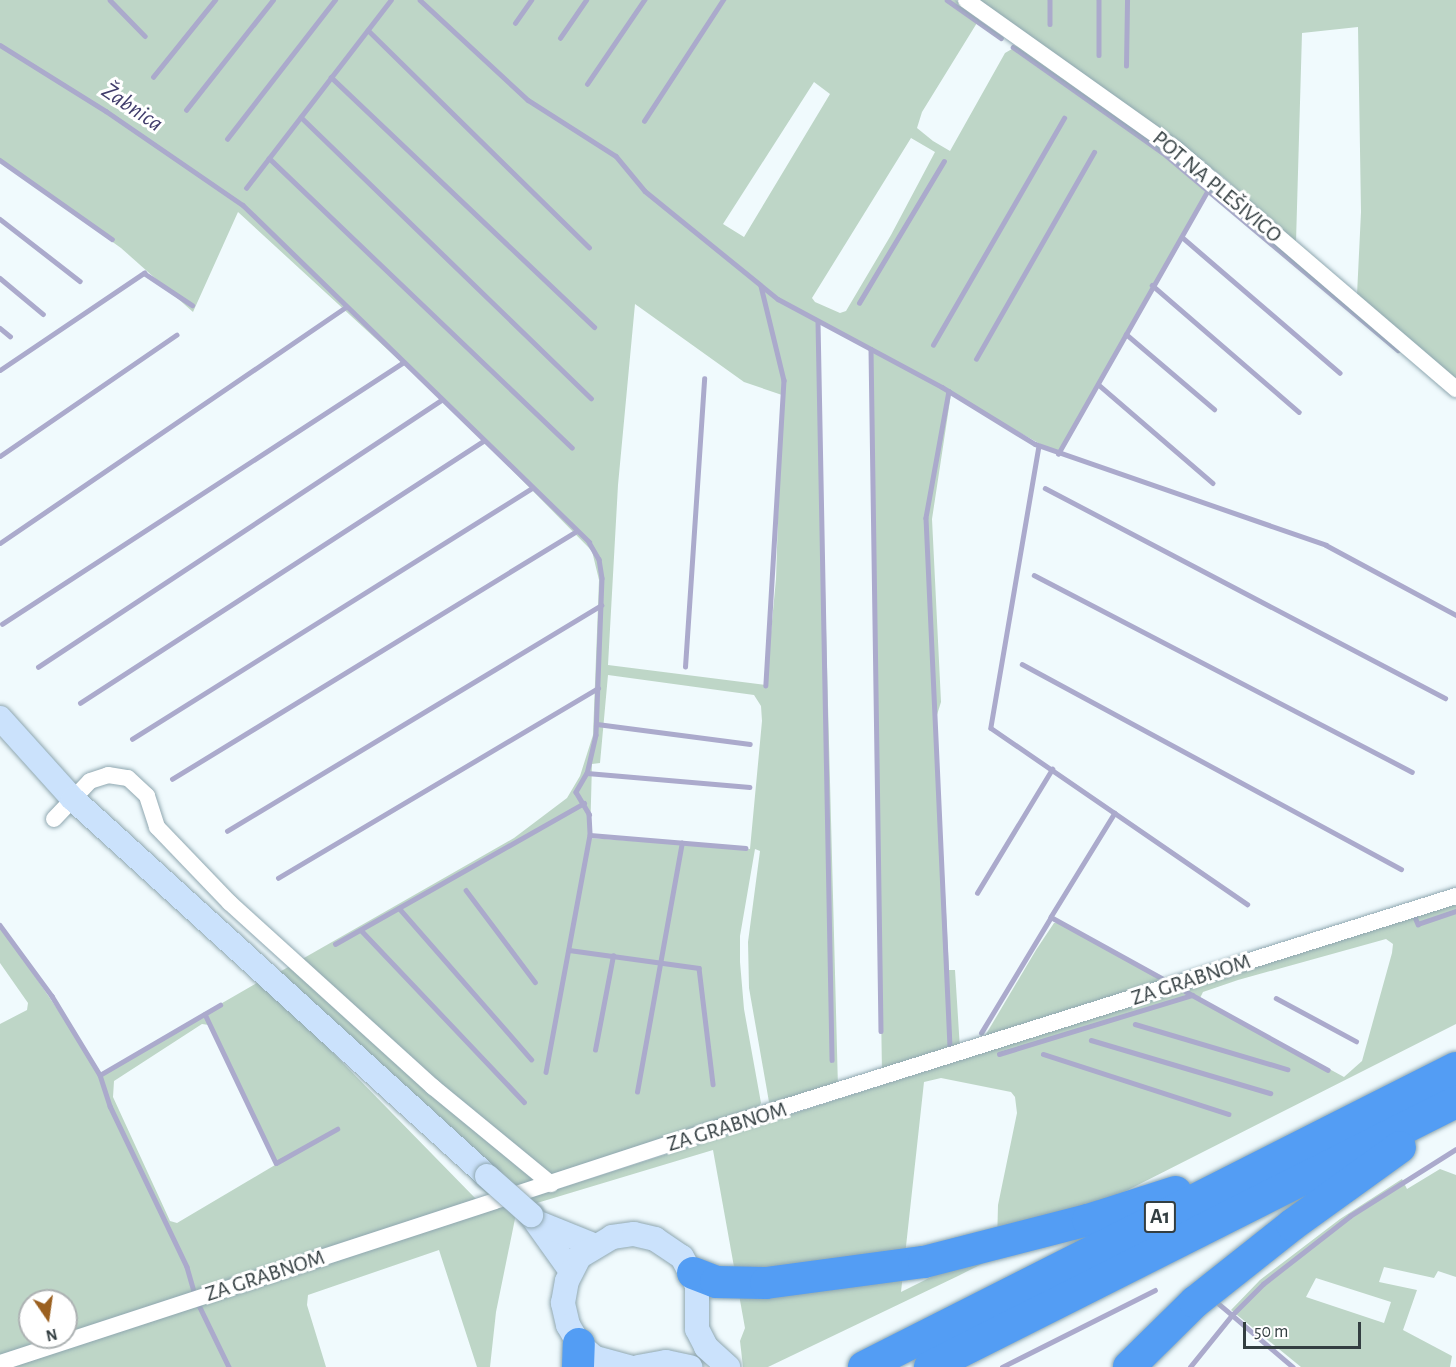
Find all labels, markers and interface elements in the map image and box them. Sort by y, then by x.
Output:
water label: Žabnica [96,77,168,139]
street label: POT NA PLEŠIVICO [1147,125,1287,249]
street label: ZA GRABNOM [1128,948,1254,1012]
street label: ZA GRABNOM [664,1096,790,1158]
road number: A1 [1144,1199,1176,1235]
street label: ZA GRABNOM [202,1244,328,1308]
north arrow [18,1289,78,1349]
scale bar [1246,1310,1364,1348]
text: 50 m [1254,1323,1288,1341]
text: N [44,1326,59,1344]

